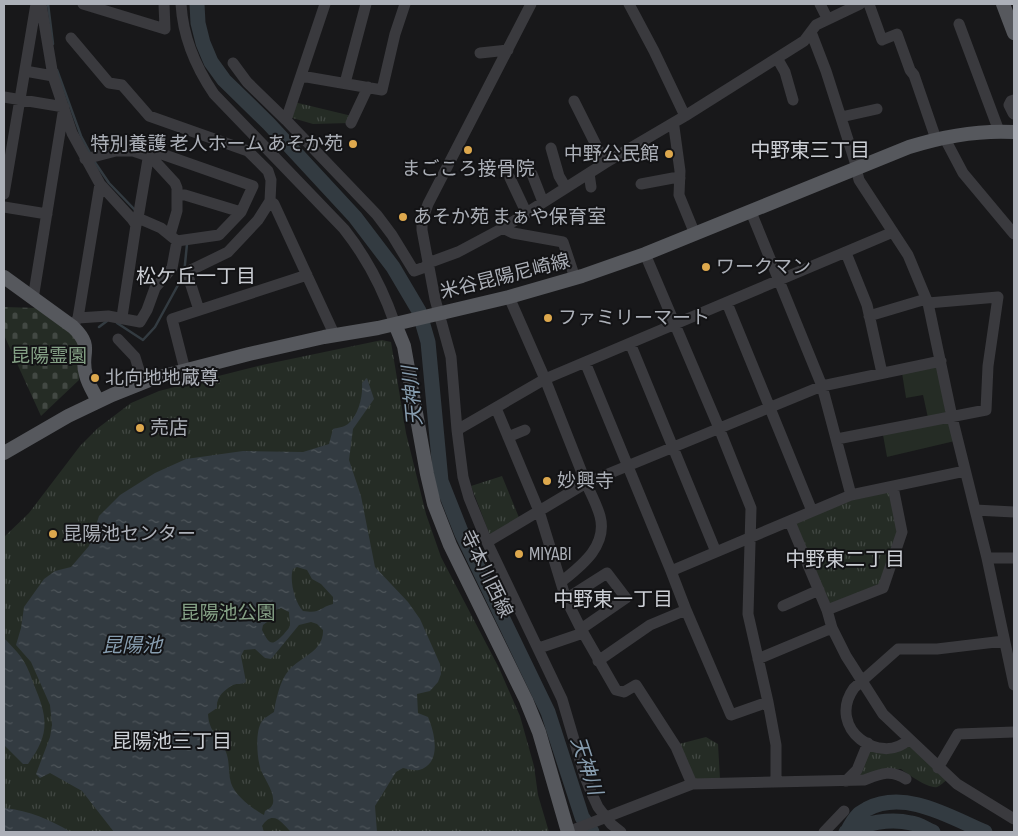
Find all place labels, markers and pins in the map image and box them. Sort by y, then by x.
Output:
place label: 特別養護 老人ホーム あそか苑 [91,133,343,156]
marker: 特別養護 老人ホーム あそか苑 [347,138,359,150]
place label: 中野公民館 [564,143,659,166]
marker: まごころ接骨院 [462,144,474,156]
marker: 中野公民館 [663,148,675,160]
place label: まごころ接骨院 [401,158,535,181]
place label: あそか苑 まぁや保育室 [413,206,606,229]
marker: あそか苑 まぁや保育室 [397,211,409,223]
place label: ワークマン [716,256,811,279]
marker: ワークマン [700,261,712,273]
place label: ファミリーマート [558,307,710,330]
marker: ファミリーマート [542,312,554,324]
place label: 北向地地蔵尊 [105,367,219,390]
marker: 北向地地蔵尊 [89,372,101,384]
place label: 売店 [150,417,188,440]
marker: 売店 [134,422,146,434]
place label: 妙興寺 [557,470,614,493]
marker: 妙興寺 [541,475,553,487]
place label: 昆陽池センター [63,523,196,546]
marker: 昆陽池センター [47,528,59,540]
place label: MIYABI [529,543,572,566]
marker: MIYABI [513,548,525,560]

